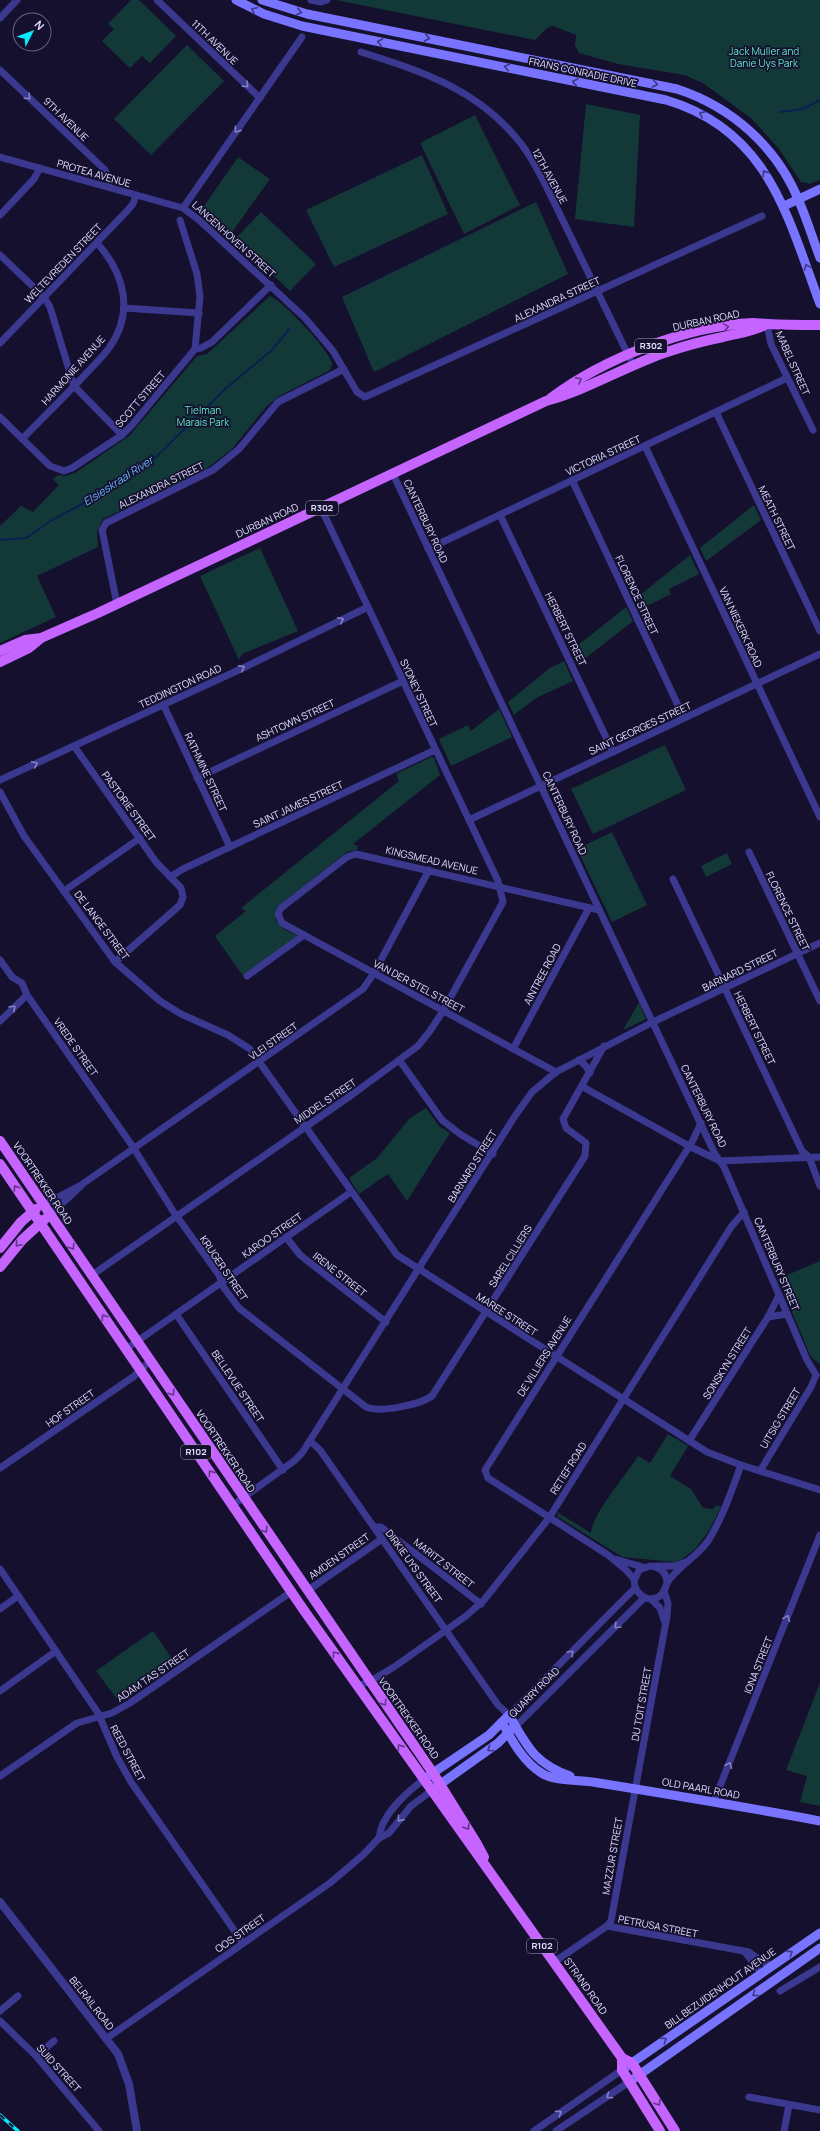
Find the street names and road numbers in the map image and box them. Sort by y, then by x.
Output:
street label: 11TH AVENUE [189,16,241,68]
street label: FRANS CONRADIE DRIVE [528,54,639,90]
street label: 9TH AVENUE [40,94,92,144]
street label: 12TH AVENUE [529,146,571,206]
street label: PROTEA AVENUE [55,156,133,190]
street label: LANGENHOVEN STREET [189,198,279,280]
street label: WELTEVREDEN STREET [21,220,105,306]
street label: ALEXANDRA STREET [512,273,602,325]
street label: DURBAN ROAD [671,306,741,334]
street label: MABEL STREET [773,329,813,397]
street label: HARMONIE AVENUE [38,332,108,408]
road number: R302 [635,339,667,353]
street label: SCOTT STREET [112,368,168,430]
street label: VICTORIA STREET [563,431,643,479]
street label: ALEXANDRA STREET [116,458,206,512]
street label: CANTERBURY ROAD [400,477,452,565]
street label: MEATH STREET [755,483,799,553]
street label: DURBAN ROAD [233,499,301,541]
road number: R302 [306,501,338,515]
street label: FLORENCE STREET [612,553,662,637]
street label: VAN NIEKERK ROAD [716,584,766,670]
street label: HERBERT STREET [542,590,590,668]
street label: SYDNEY STREET [397,657,441,729]
street label: TEDDINGTON ROAD [136,661,224,711]
street label: ASHTOWN STREET [253,695,337,745]
street label: SAINT GEORGES STREET [586,698,694,758]
street label: RATHMINE STREET [181,730,231,814]
street label: PASTORIE STREET [99,768,159,844]
street label: CANTERBURY ROAD [539,769,591,857]
street label: SAINT JAMES STREET [251,777,345,831]
street label: KINGSMEAD AVENUE [384,843,480,878]
street label: FLORENCE STREET [763,869,813,953]
street label: DE LANGE STREET [71,888,133,962]
street label: AINTREE ROAD [520,941,564,1007]
street label: BARNARD STREET [700,946,780,994]
street label: VAN DER STEL STREET [371,956,467,1016]
street label: HERBERT STREET [731,989,779,1067]
street label: VREDE STREET [51,1015,101,1079]
street label: VLEI STREET [246,1019,300,1063]
street label: CANTERBURY ROAD [678,1062,730,1150]
street label: MIDDEL STREET [291,1075,359,1127]
street label: BARNARD STREET [444,1127,500,1205]
street label: VOORTREKKER ROAD [10,1139,76,1227]
street label: KAROO STREET [239,1209,305,1261]
street label: CANTERBURY STREET [751,1215,803,1313]
street label: SAREL CILLIERS [485,1222,535,1290]
street label: KRUGER STREET [197,1233,251,1303]
street label: IRENE STREET [310,1249,370,1299]
street label: MAREE STREET [474,1289,540,1339]
street label: DE VILLIERS AVENUE [514,1313,575,1399]
street label: SONSKYN STREET [699,1324,755,1402]
street label: BELLEVUE STREET [209,1347,267,1425]
street label: UITSIG STREET [756,1385,804,1451]
street label: HOF STREET [43,1386,97,1430]
street label: VOORTREKKER ROAD [193,1407,259,1495]
street label: RETIEF ROAD [546,1439,590,1497]
road number: R102 [181,1445,211,1459]
street label: DIRKIE UYS STREET [383,1526,445,1606]
street label: AMDEN STREET [306,1530,372,1582]
street label: MARITZ STREET [411,1535,477,1591]
street label: IONA STREET [740,1634,776,1696]
street label: ADAM TAS STREET [114,1645,192,1705]
street label: QUARRY ROAD [506,1663,563,1720]
street label: DU TOIT STREET [628,1666,654,1742]
street label: VOORTREKKER ROAD [375,1674,443,1762]
street label: REED STREET [107,1722,149,1784]
street label: OLD PAARL ROAD [661,1774,741,1802]
street label: MAZZUR STREET [598,1816,626,1896]
street label: OOS STREET [212,1910,268,1955]
street label: PETRUSA STREET [617,1911,699,1941]
road number: R102 [527,1939,557,1953]
street label: BILL BEZUIDENHOUT AVENUE [662,1944,779,2032]
street label: STRAND ROAD [561,1955,611,2018]
street label: BELRAIL ROAD [66,1973,118,2033]
street label: SUID STREET [34,2041,84,2095]

